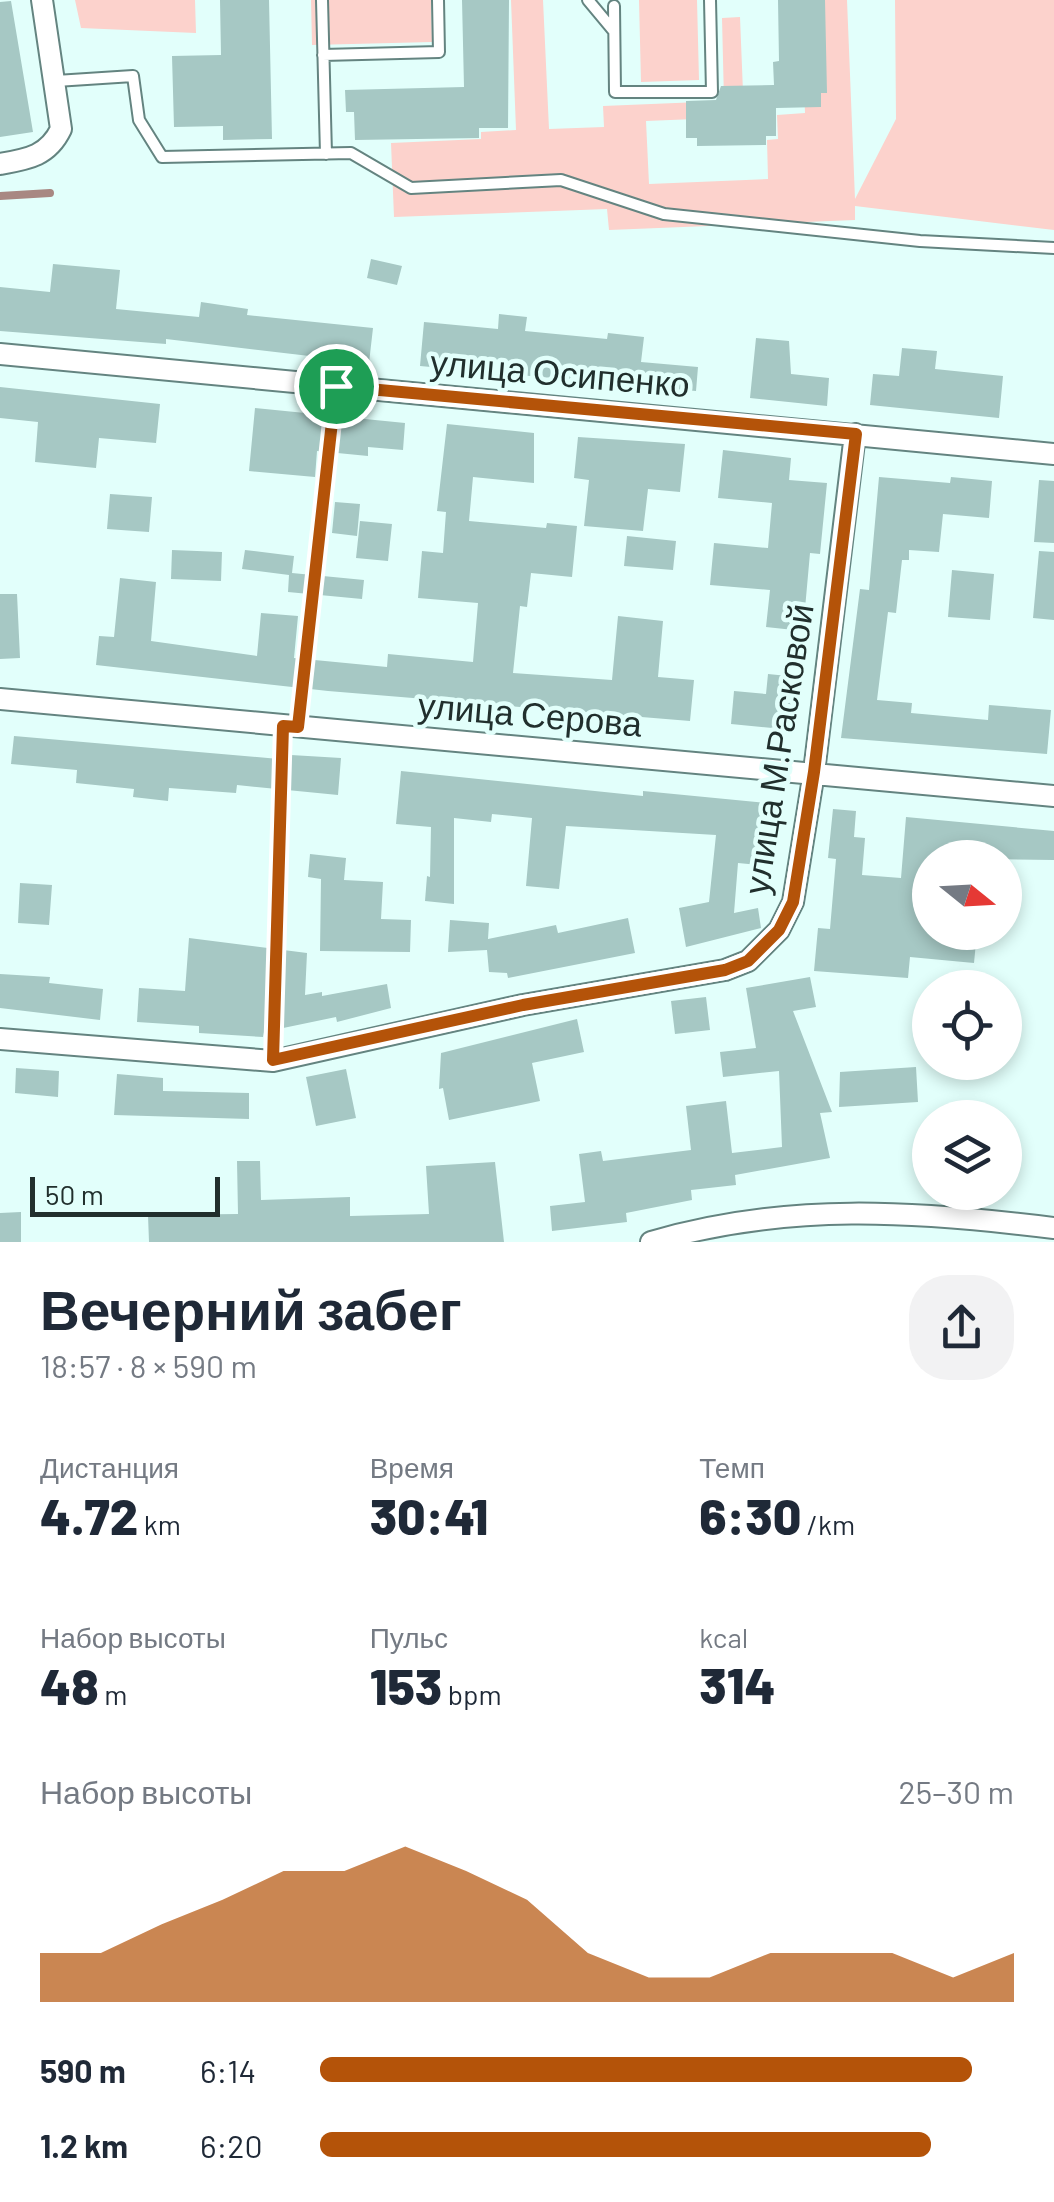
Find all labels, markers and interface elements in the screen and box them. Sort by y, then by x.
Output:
street label: улица Осипенко [429,340,692,404]
pin [294,344,379,429]
icon: arrive [309,359,364,414]
street label: улица М.Расковой [733,600,821,897]
street label: улица Серова [416,682,644,744]
north arrow [912,840,1022,950]
map controls [912,840,1022,1210]
button: locate [912,970,1022,1080]
button: layers [912,1100,1022,1210]
scale bar [30,1172,220,1216]
text: 50 m [45,1177,104,1211]
text: Вечерний забег [40,1275,462,1341]
button: share [909,1275,1014,1380]
text: 18:57 · 8 × 590 m [40,1346,257,1384]
text: Дистанция [40,1450,179,1484]
text: Время [370,1450,454,1484]
text: Темп [699,1450,765,1484]
text: 4.72 [40,1485,138,1545]
text: 30:41 [370,1485,488,1545]
text: 6:30 [699,1485,801,1545]
text: km [138,1507,181,1541]
text: /km [801,1507,855,1541]
text: Набор высоты [40,1620,226,1654]
text: Пульс [370,1620,448,1654]
text: kcal [699,1620,748,1654]
text: 314 [699,1654,776,1714]
text: 48 [40,1655,99,1715]
text: 153 [370,1655,442,1715]
text: m [99,1677,127,1711]
text: bpm [442,1677,502,1711]
text: Набор высоты [40,1772,252,1810]
text: 25–30 m [899,1772,1014,1810]
text: 590 m [40,2051,126,2089]
text: 6:14 [200,2051,256,2089]
text: 1.2 km [40,2126,128,2164]
text: 6:20 [200,2126,263,2164]

